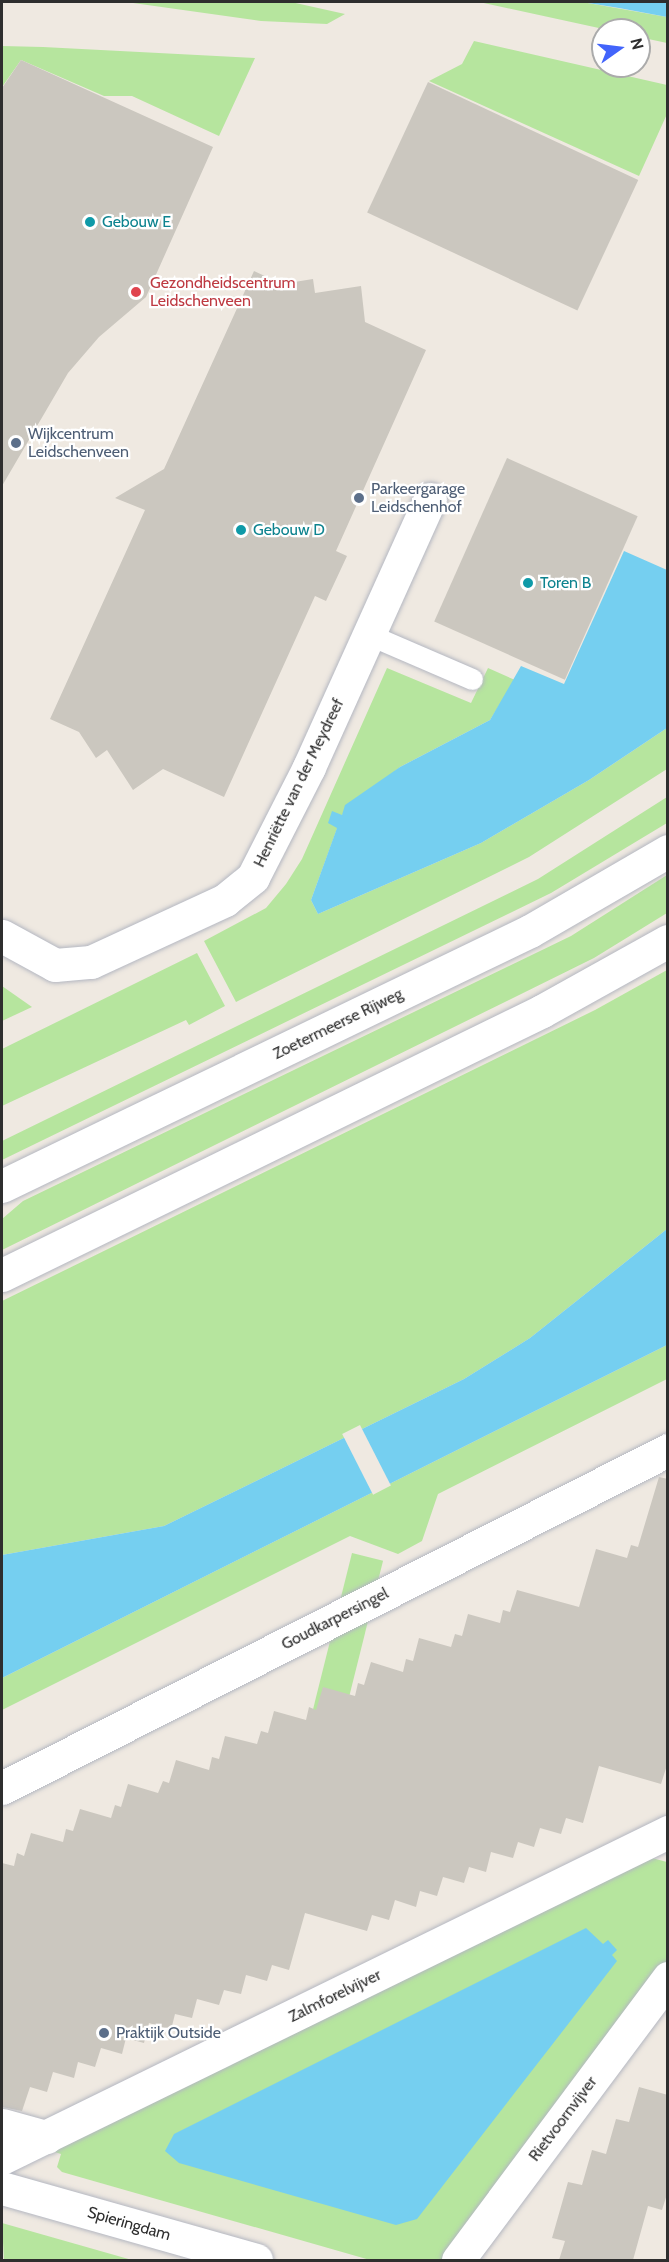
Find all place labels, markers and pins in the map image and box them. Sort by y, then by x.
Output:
place label: Gebouw E [102,212,171,232]
marker: Gebouw E [83,215,97,229]
place label: Gezondheidscentrum Leidschenveen [150,273,296,311]
marker: Gezondheidscentrum Leidschenveen [127,283,145,301]
place label: Wijkcentrum Leidschenveen [28,424,129,462]
marker: Wijkcentrum Leidschenveen [9,436,23,450]
place label: Parkeergarage Leidschenhof [371,479,465,517]
marker: Parkeergarage Leidschenhof [352,491,366,505]
place label: Gebouw D [253,520,325,540]
marker: Gebouw D [234,523,248,537]
place label: Toren B [540,573,591,593]
marker: Toren B [521,576,535,590]
place label: Praktijk Outside [116,2023,221,2043]
marker: Praktijk Outside [97,2026,111,2040]

